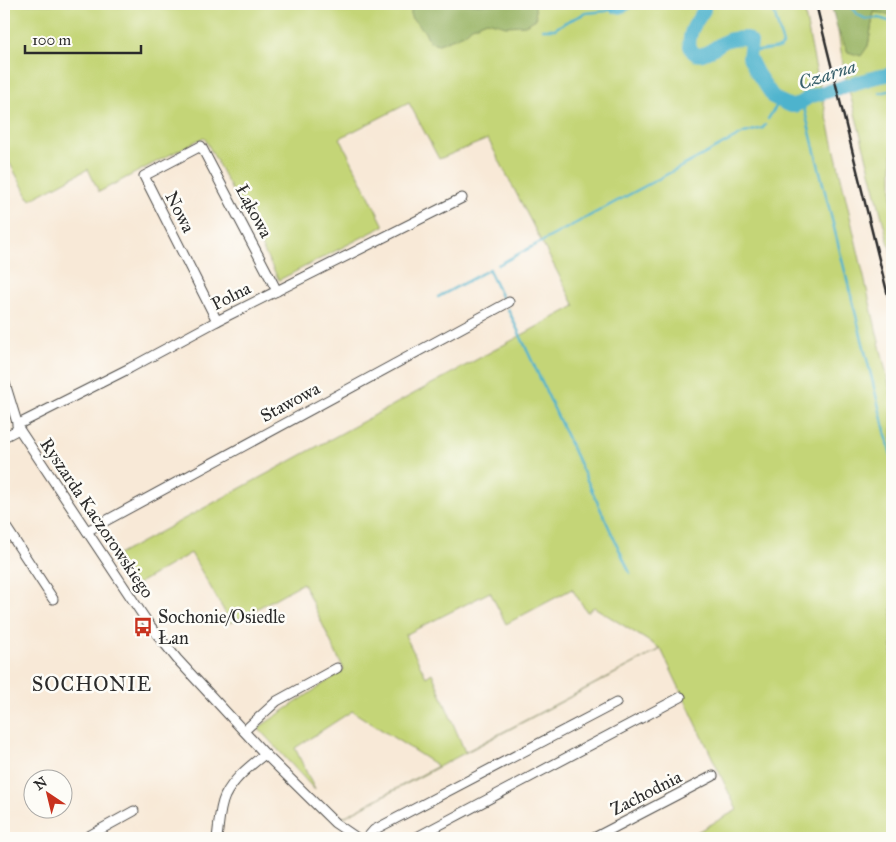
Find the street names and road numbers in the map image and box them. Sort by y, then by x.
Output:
street label: Łąkowa [231,180,277,242]
street label: Nowa [160,188,200,237]
street label: Polna [208,277,255,315]
street label: Stawowa [256,377,324,427]
street label: Ryszarda Kaczorowskiego [34,434,159,603]
street label: Zachodnia [607,766,686,820]

